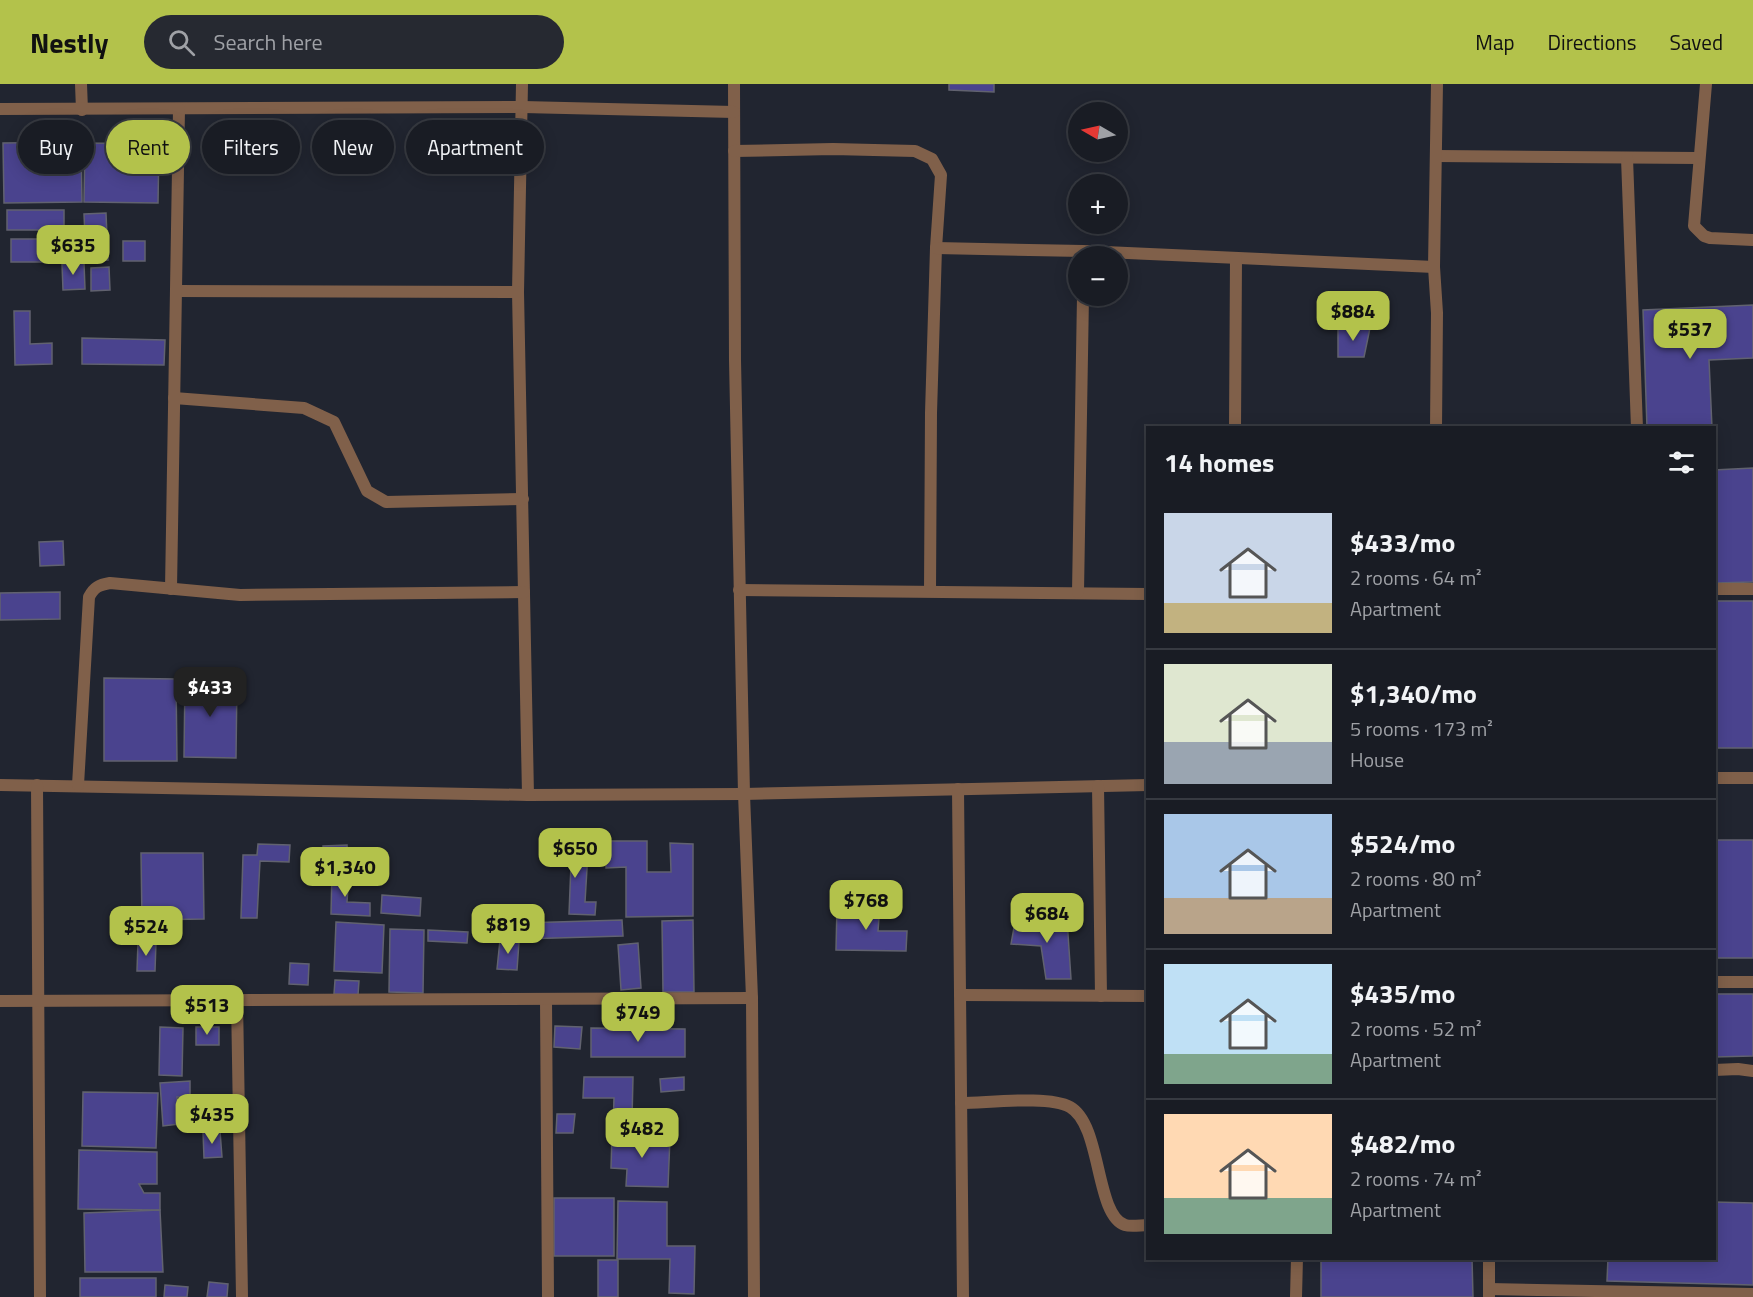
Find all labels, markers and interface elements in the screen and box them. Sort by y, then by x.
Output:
search box [144,15,564,69]
text: Nestly [30,21,108,64]
text: Search here [213,25,323,59]
icon: search [165,26,198,59]
text: Map [1475,26,1515,58]
text: Directions [1548,26,1637,58]
text: Saved [1670,26,1723,58]
north arrow [1068,102,1128,162]
map controls [1068,102,1128,306]
chip: Buy [18,120,94,174]
chip: Rent [106,120,190,174]
chip: Filters [202,120,300,174]
chip: New [312,120,394,174]
chip: Apartment [406,120,544,174]
button: + [1068,174,1128,234]
pin: $635 [37,225,109,276]
text: $635 [51,229,95,260]
button: − [1068,246,1128,306]
pin: $884 [1317,291,1389,342]
text: $884 [1331,295,1375,326]
pin: $537 [1654,309,1726,360]
text: $537 [1668,313,1712,344]
text: 14 homes [1164,443,1274,482]
icon: filters [1665,446,1698,479]
text: $433/mo [1350,523,1455,562]
icon: home [1212,537,1284,609]
text: 2 rooms · 64 m² [1350,562,1482,593]
text: Apartment [1350,593,1441,624]
pin: $433 [174,667,246,718]
text: $433 [188,671,232,702]
text: $1,340/mo [1350,674,1477,713]
icon: home [1212,688,1284,760]
text: 5 rooms · 173 m² [1350,713,1493,744]
text: House [1350,744,1404,775]
text: $524/mo [1350,824,1455,863]
pin: $650 [539,828,611,879]
text: $650 [553,832,597,863]
icon: home [1212,838,1284,910]
pin: $1,340 [296,847,394,898]
text: $1,340 [314,851,376,882]
text: 2 rooms · 80 m² [1350,863,1482,894]
pin: $768 [830,880,902,931]
text: $768 [844,884,888,915]
pin: $684 [1011,893,1083,944]
text: Apartment [1350,894,1441,925]
text: $684 [1025,897,1069,928]
pin: $819 [472,904,544,955]
pin: $524 [110,906,182,957]
text: $819 [486,908,530,939]
text: $524 [124,910,168,941]
text: $435/mo [1350,974,1455,1013]
pin: $513 [171,985,243,1036]
icon: home [1212,988,1284,1060]
text: $513 [185,989,229,1020]
pin: $749 [602,992,674,1043]
text: $749 [616,996,660,1027]
text: 2 rooms · 52 m² [1350,1013,1482,1044]
text: Apartment [1350,1044,1441,1075]
pin: $435 [176,1094,248,1145]
text: $435 [190,1098,234,1129]
pin: $482 [606,1108,678,1159]
text: $482 [620,1112,664,1143]
text: $482/mo [1350,1124,1455,1163]
icon: home [1212,1138,1284,1210]
text: 2 rooms · 74 m² [1350,1163,1482,1194]
text: Apartment [1350,1194,1441,1225]

